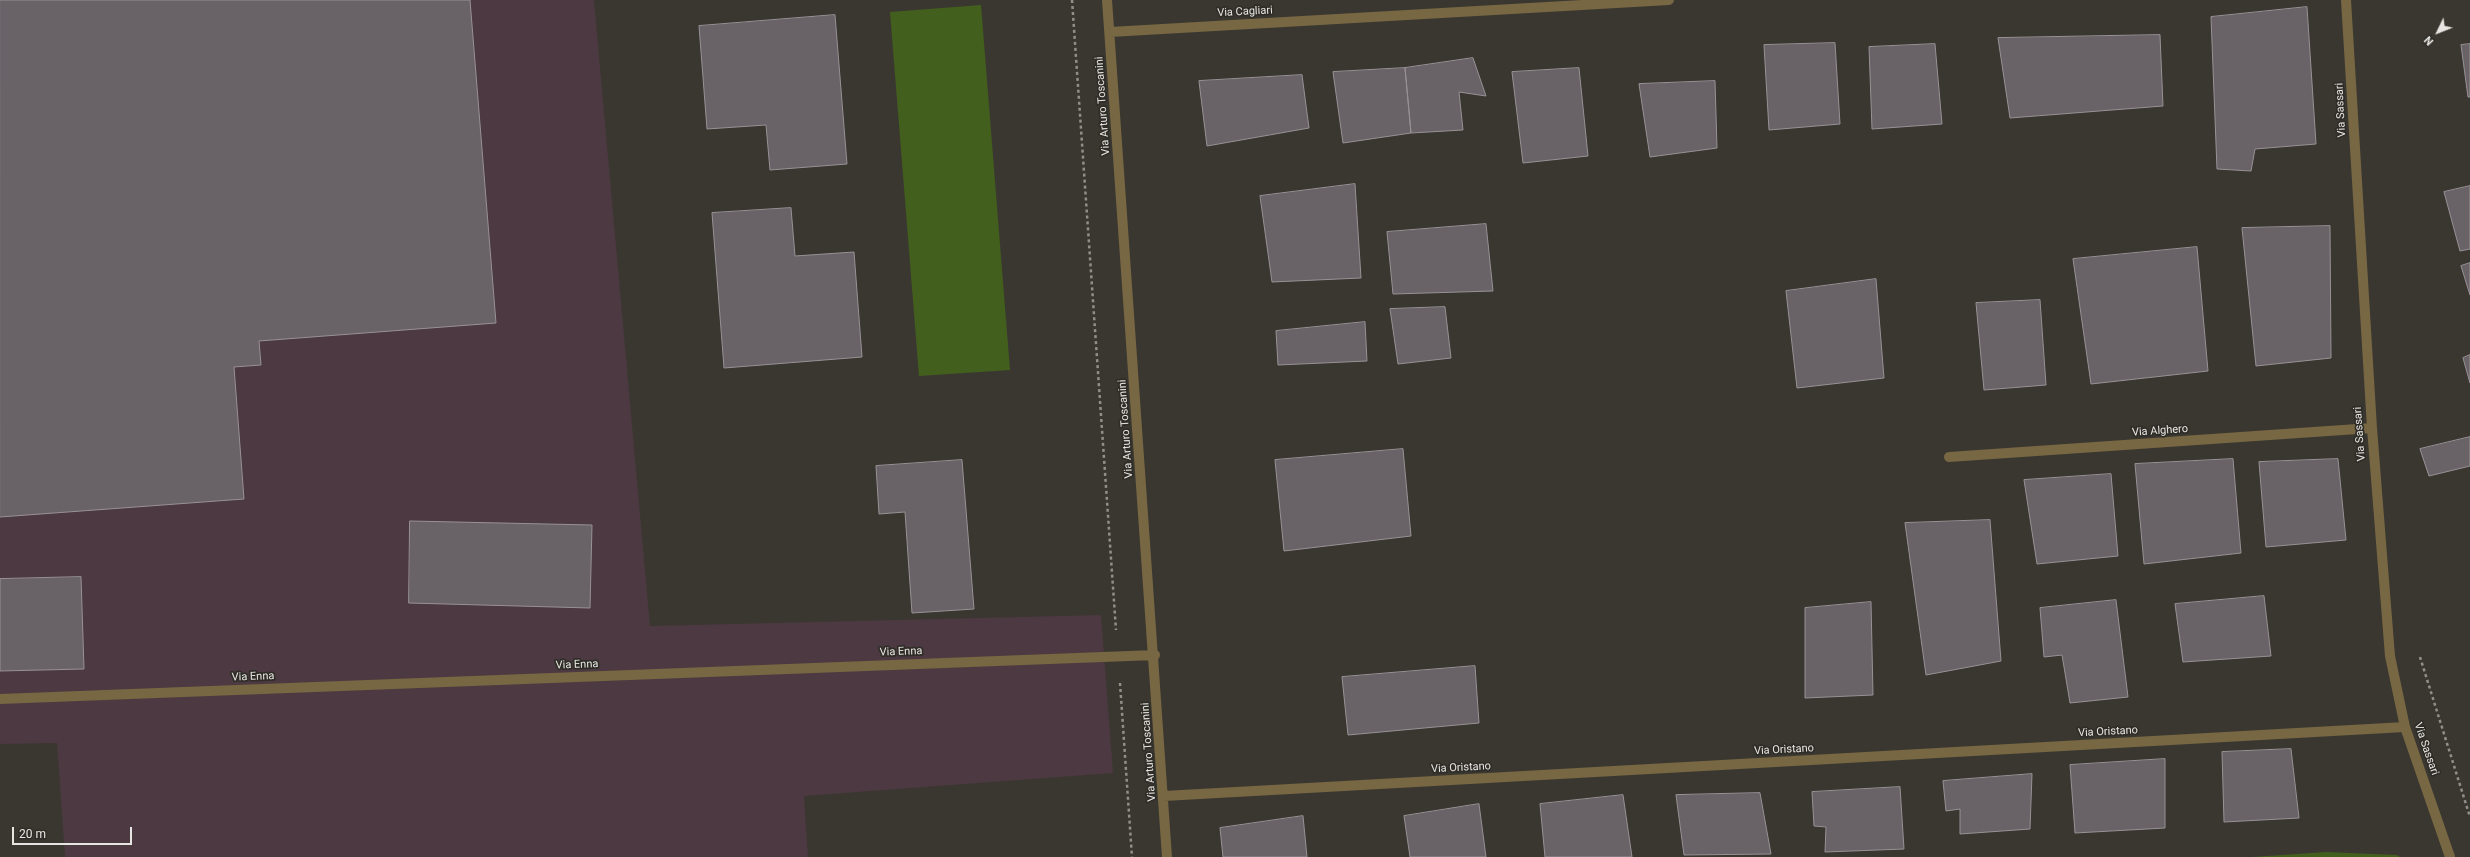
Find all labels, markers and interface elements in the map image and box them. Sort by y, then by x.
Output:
street label: Via Cagliari [1217,4,1273,20]
north arrow [2418,12,2458,52]
text: N [2421,33,2436,48]
street label: Via Arturo Toscanini [1093,56,1113,156]
street label: Via Sassari [2333,82,2349,138]
street label: Via Arturo Toscanini [1116,379,1136,479]
street label: Via Sassari [2352,406,2368,462]
street label: Via Alghero [2132,422,2188,440]
street label: Via Enna [879,645,923,659]
street label: Via Enna [555,658,599,672]
street label: Via Enna [231,670,275,684]
street label: Via Arturo Toscanini [1139,702,1159,802]
street label: Via Sassari [2411,721,2441,777]
street label: Via Oristano [2078,724,2138,740]
street label: Via Oristano [1754,742,1814,758]
street label: Via Oristano [1431,760,1491,776]
scale bar [14,819,134,845]
text: 20 m [19,827,46,841]

